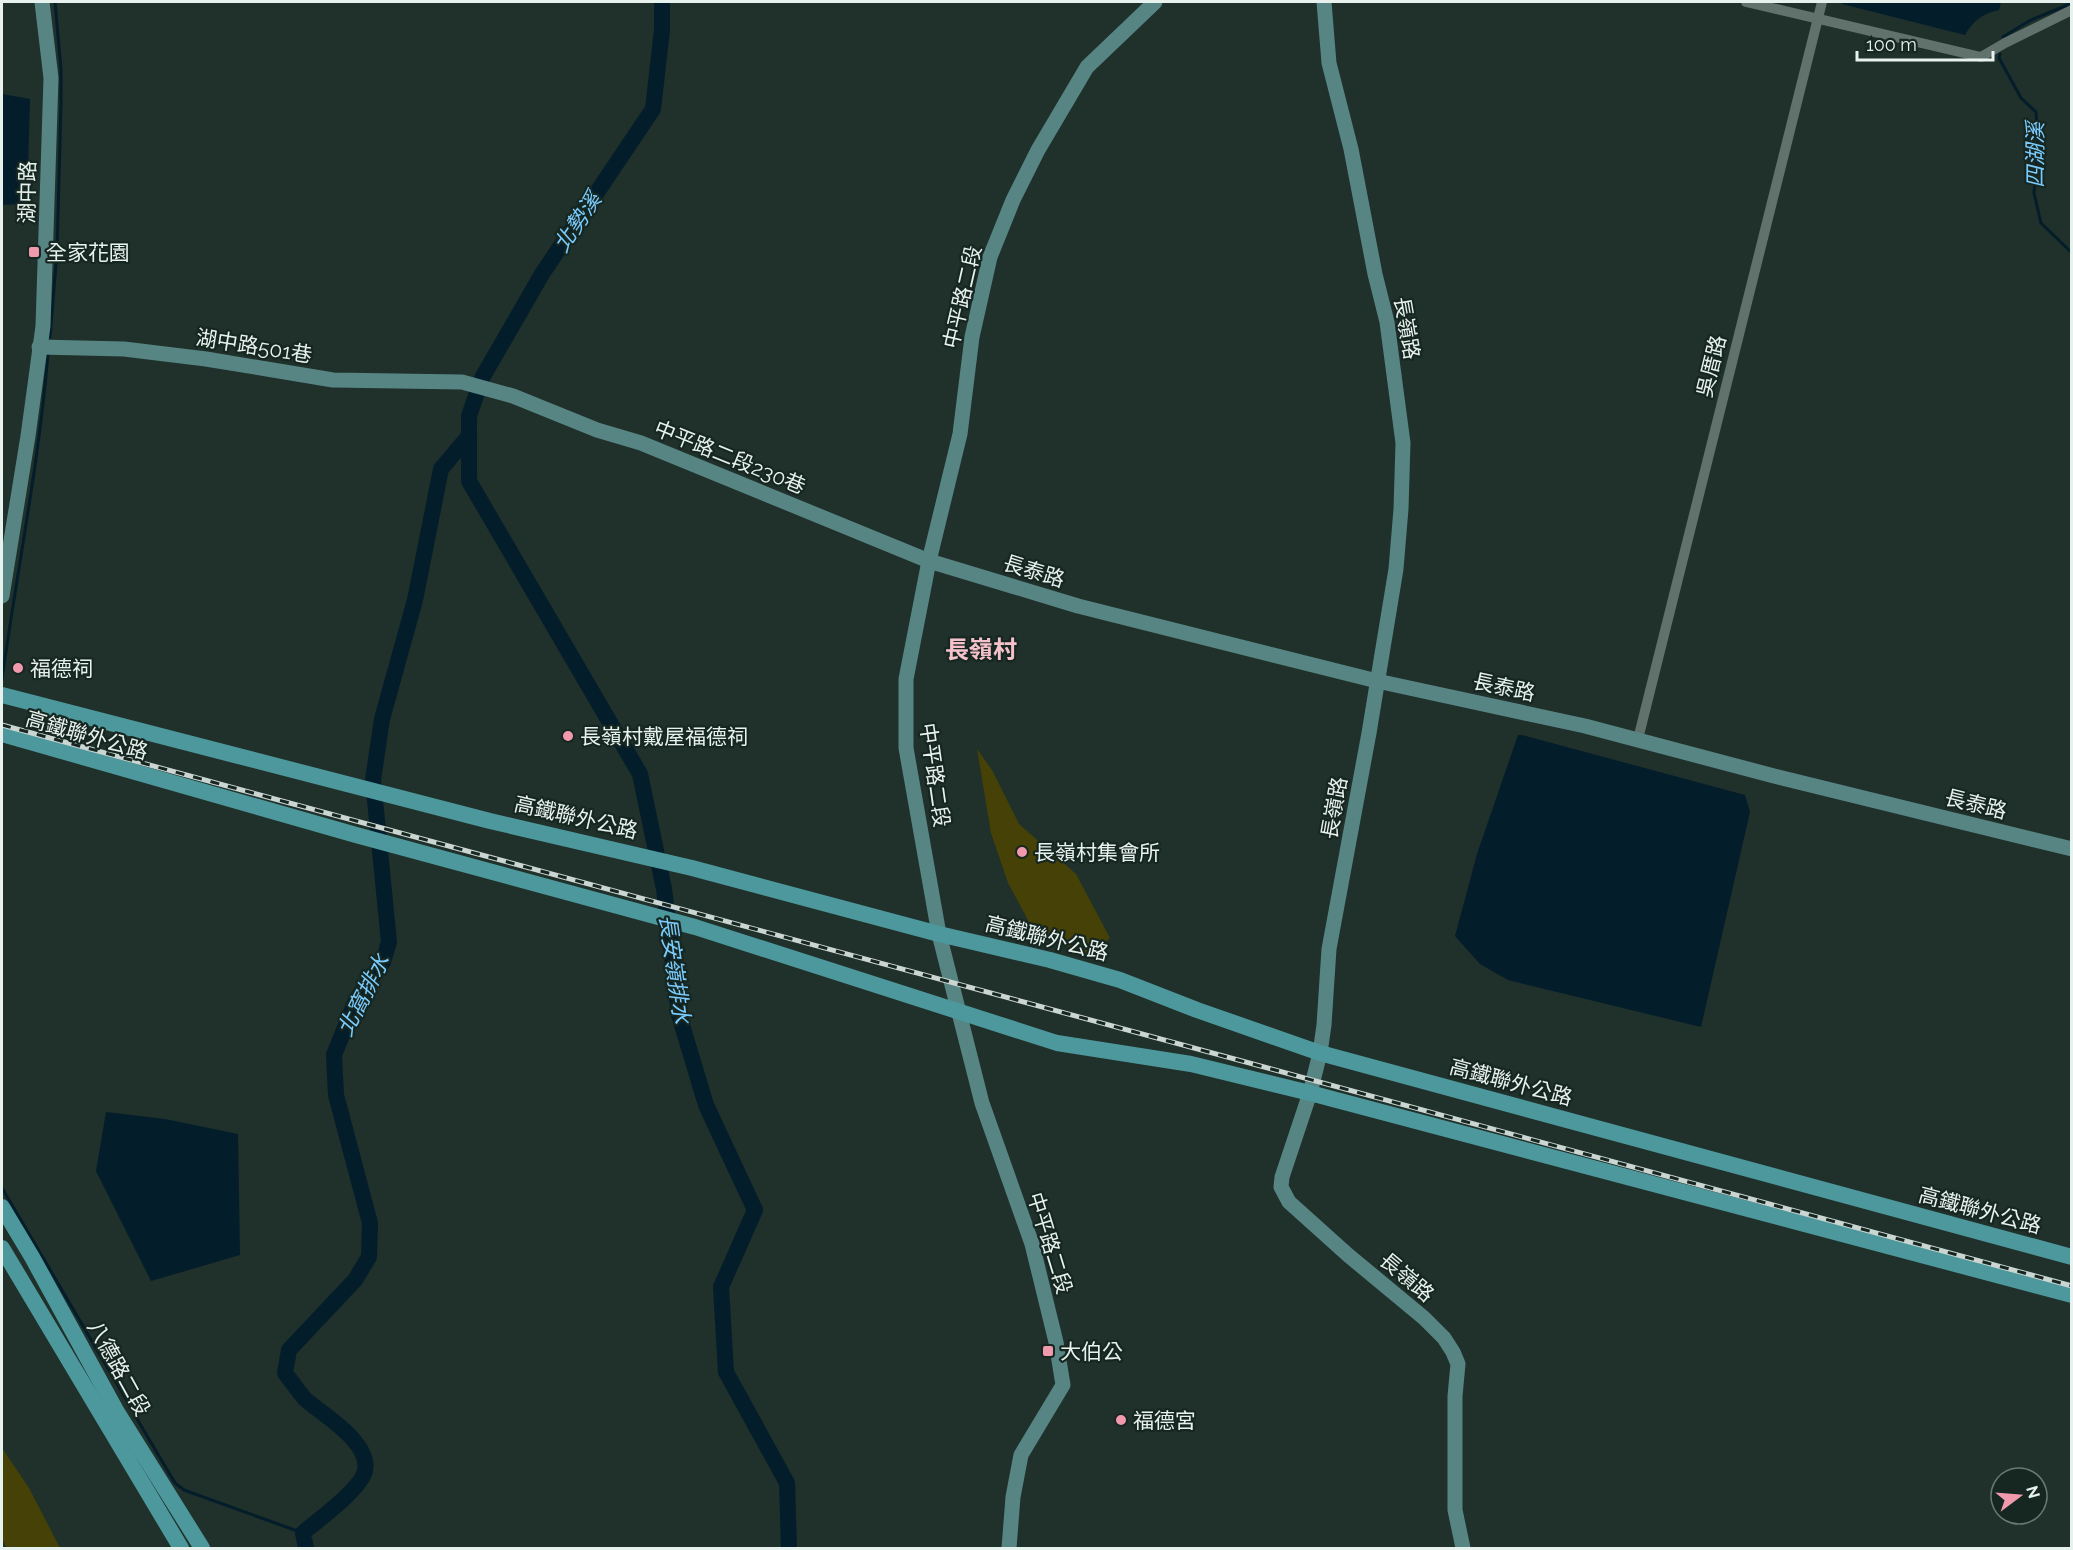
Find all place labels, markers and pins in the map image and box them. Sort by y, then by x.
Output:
place label: 全家花園 [46,240,130,265]
marker: 全家花園 [27,245,41,259]
place label: 福德祠 [30,656,93,681]
marker: 福德祠 [11,661,25,675]
place label: 長嶺村戴屋福德祠 [580,724,748,749]
marker: 長嶺村戴屋福德祠 [561,729,575,743]
place label: 長嶺村集會所 [1034,840,1160,865]
marker: 長嶺村集會所 [1015,845,1029,859]
place label: 大伯公 [1060,1339,1123,1364]
marker: 大伯公 [1041,1344,1055,1358]
place label: 福德宮 [1133,1408,1196,1433]
marker: 福德宮 [1114,1413,1128,1427]

